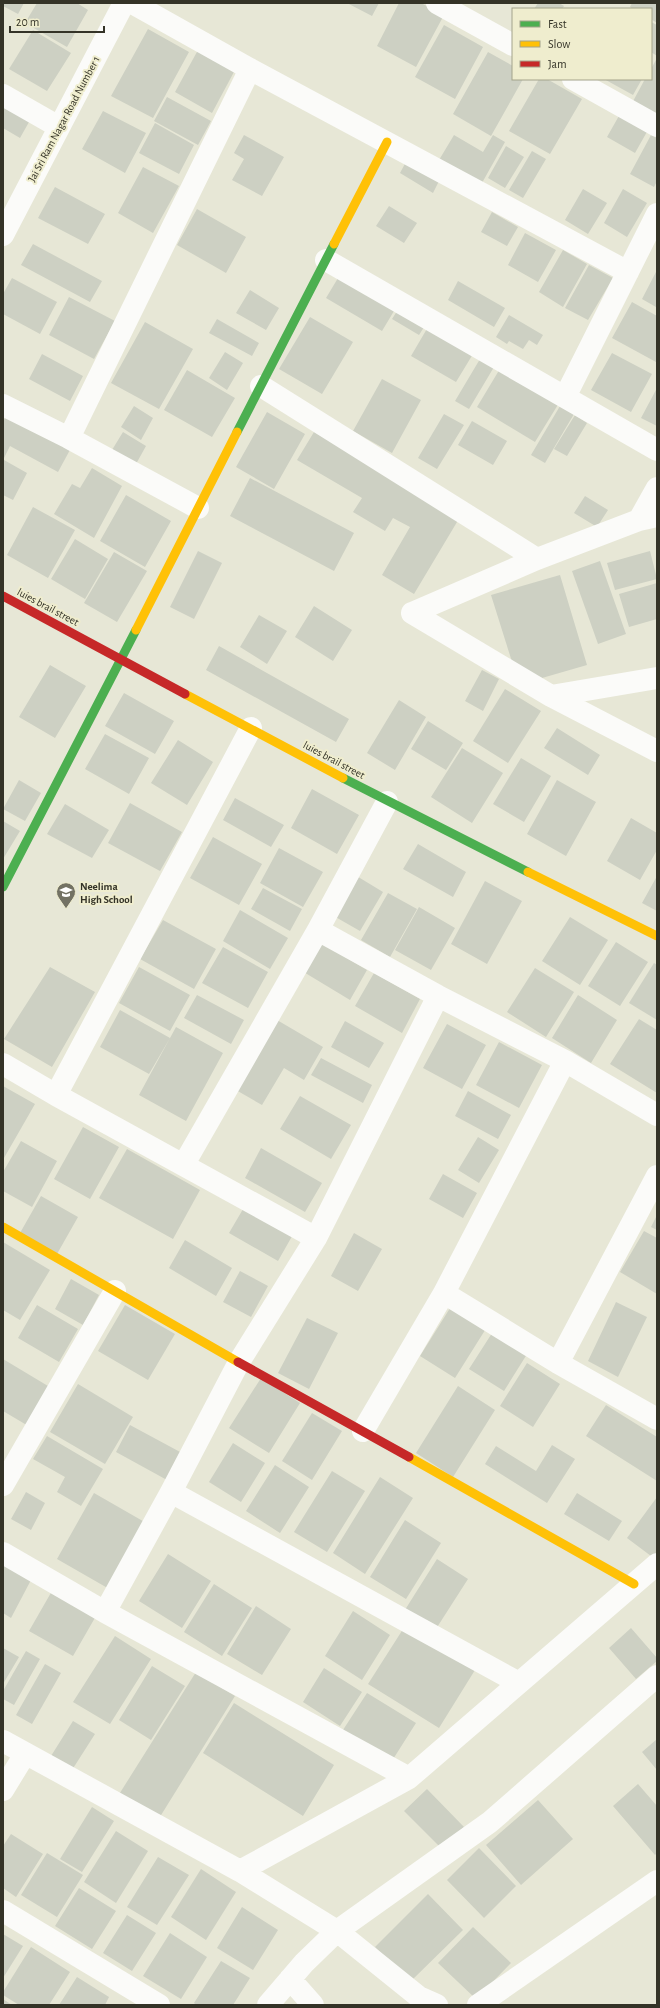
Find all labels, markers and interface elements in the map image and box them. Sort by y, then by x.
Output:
scale bar [10,8,104,34]
legend [512,8,652,80]
text: 20 m [16,16,39,28]
text: Fast [548,18,567,30]
text: Slow [548,38,570,50]
street label: Jai Sri Ram Nagar Road Number 1 [26,54,102,184]
text: Jam [548,58,567,70]
street label: luies brail street [15,586,81,628]
street label: luies brail street [301,739,367,781]
school or university icon: Neelima High School [55,881,77,909]
place label: Neelima High School [80,881,133,905]

